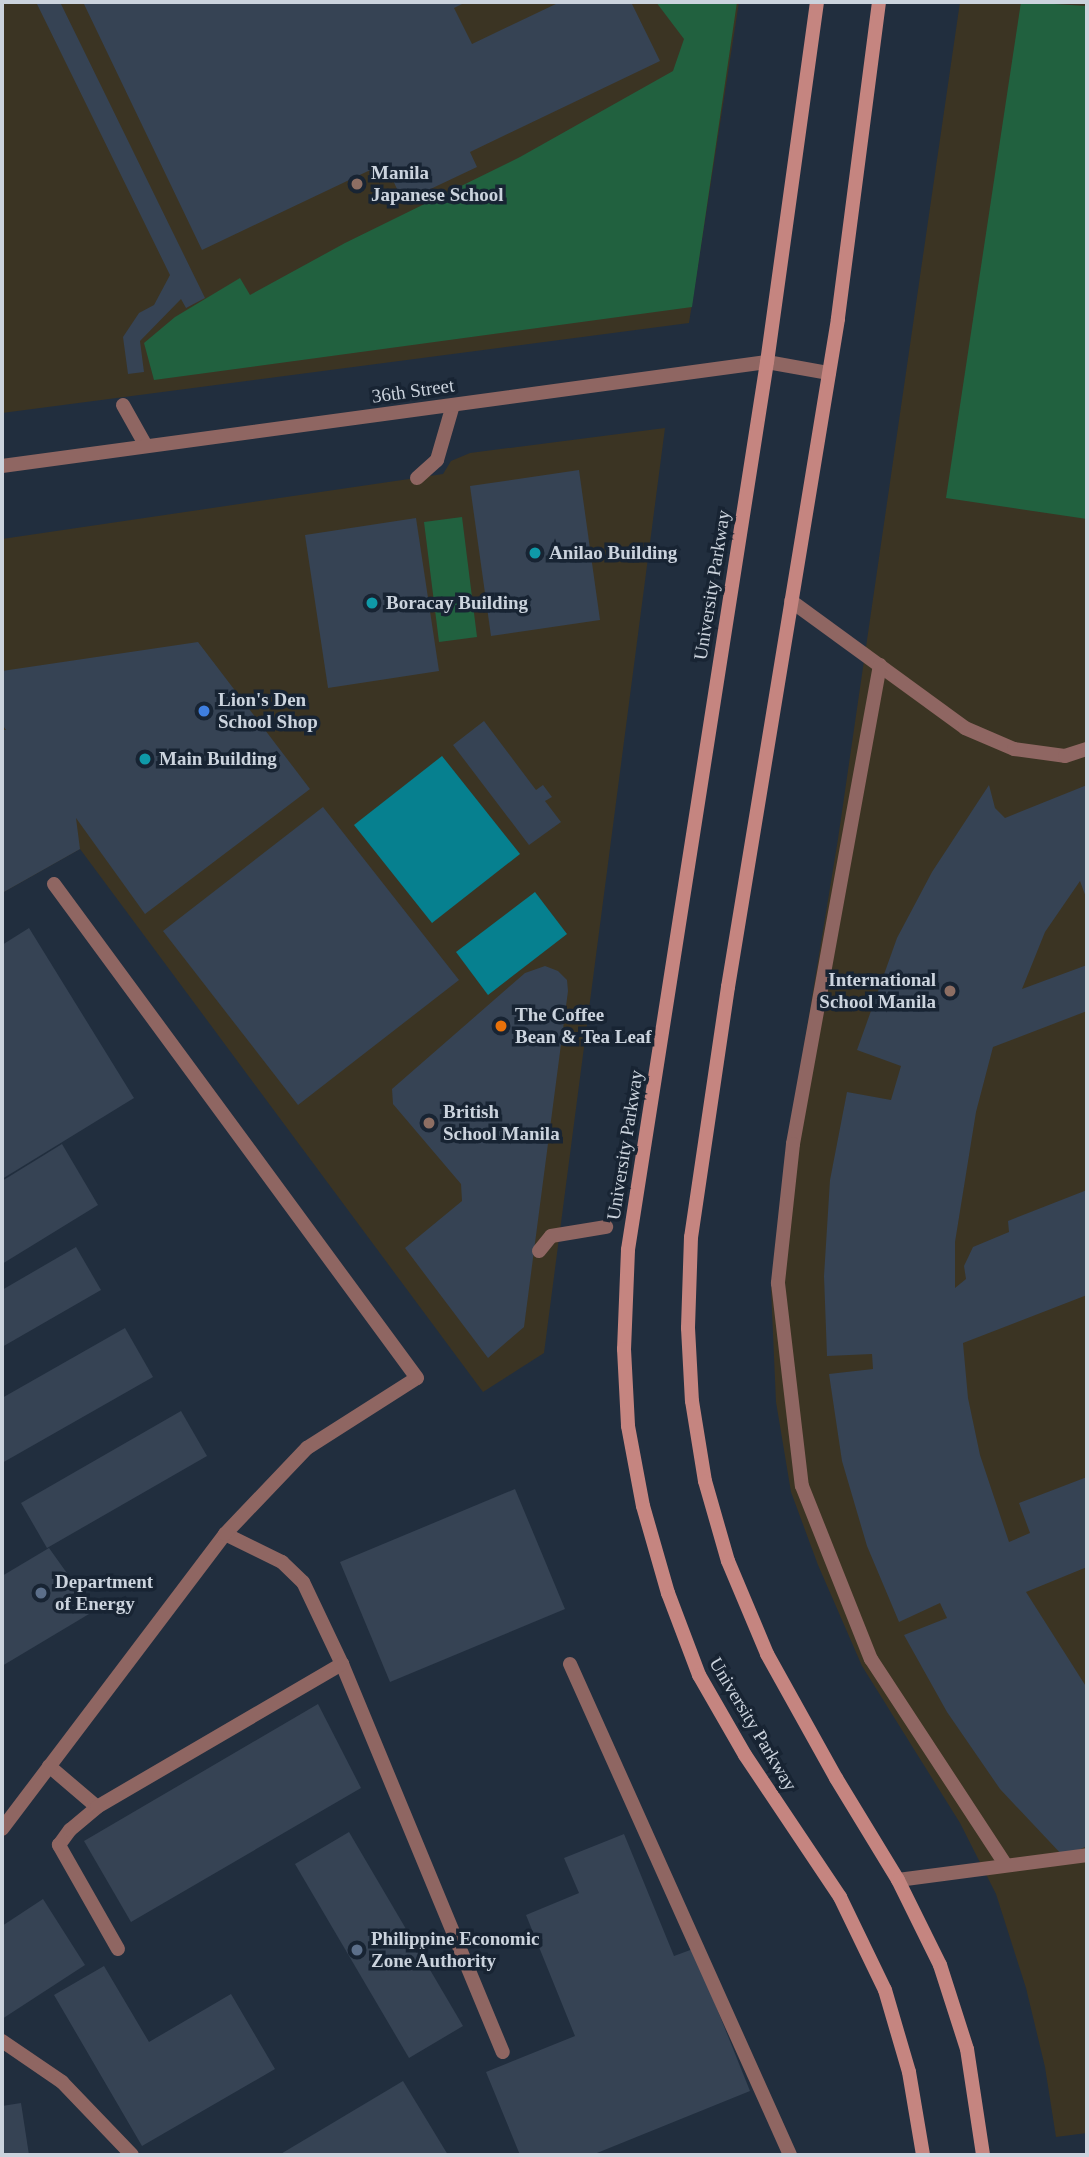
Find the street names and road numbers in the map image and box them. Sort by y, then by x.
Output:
street label: 36th Street [370,374,456,408]
street label: University Parkway [689,508,735,662]
street label: University Parkway [602,1068,648,1222]
street label: University Parkway [704,1653,802,1795]

